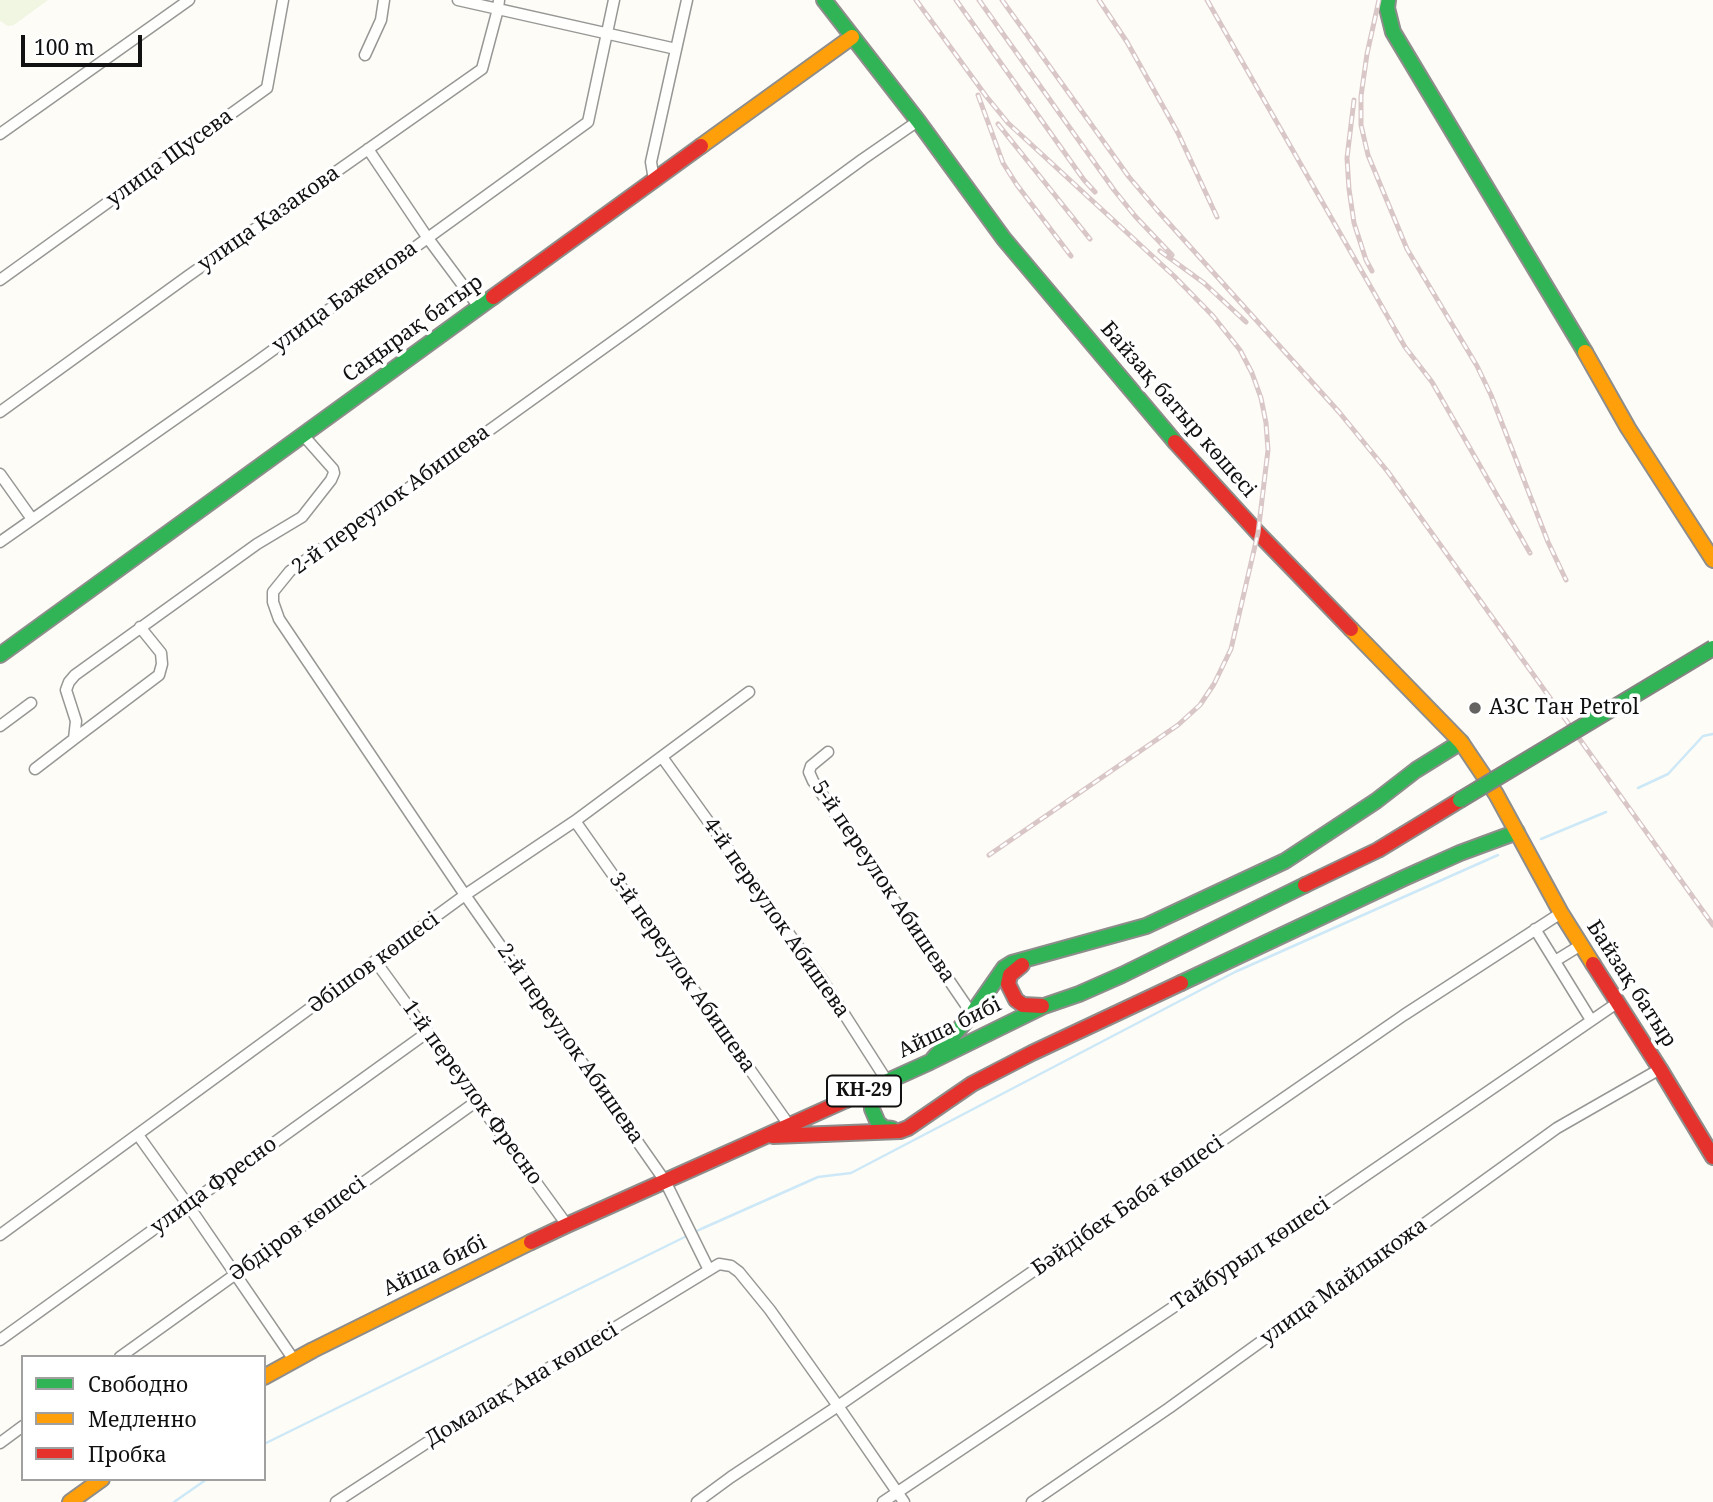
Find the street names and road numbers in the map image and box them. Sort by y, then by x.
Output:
street label: улица Щусева [102,104,238,212]
street label: улица Казакова [193,161,345,277]
street label: улица Баженова [267,236,423,358]
street label: Саңырақ батыр [338,270,488,388]
street label: Байзақ батыр көшесі [1095,317,1261,503]
street label: 2-й переулок Абишева [287,420,495,580]
street label: 5-й переулок Абишева [806,776,960,988]
street label: 4-й переулок Абишева [697,813,855,1023]
street label: 3-й переулок Абишева [603,868,761,1078]
street label: Әбішов көшесі [303,907,445,1019]
street label: Байзақ батыр [1581,916,1681,1052]
street label: 2-й переулок Абишева [491,939,649,1149]
street label: Айша бибі [894,992,1006,1064]
street label: 1-й переулок Фресно [397,996,547,1190]
road number: КН-29 [827,1076,901,1106]
street label: Бәйдібек Баба көшесі [1027,1130,1229,1282]
street label: улица Фресно [146,1132,282,1240]
street label: Әбдіров көшесі [225,1171,371,1287]
street label: Тайбурыл көшесі [1167,1192,1335,1316]
street label: улица Майлыкожа [1256,1213,1432,1351]
street label: Айша бибі [379,1230,491,1302]
street label: Домалақ Ана көшесі [421,1317,623,1453]

